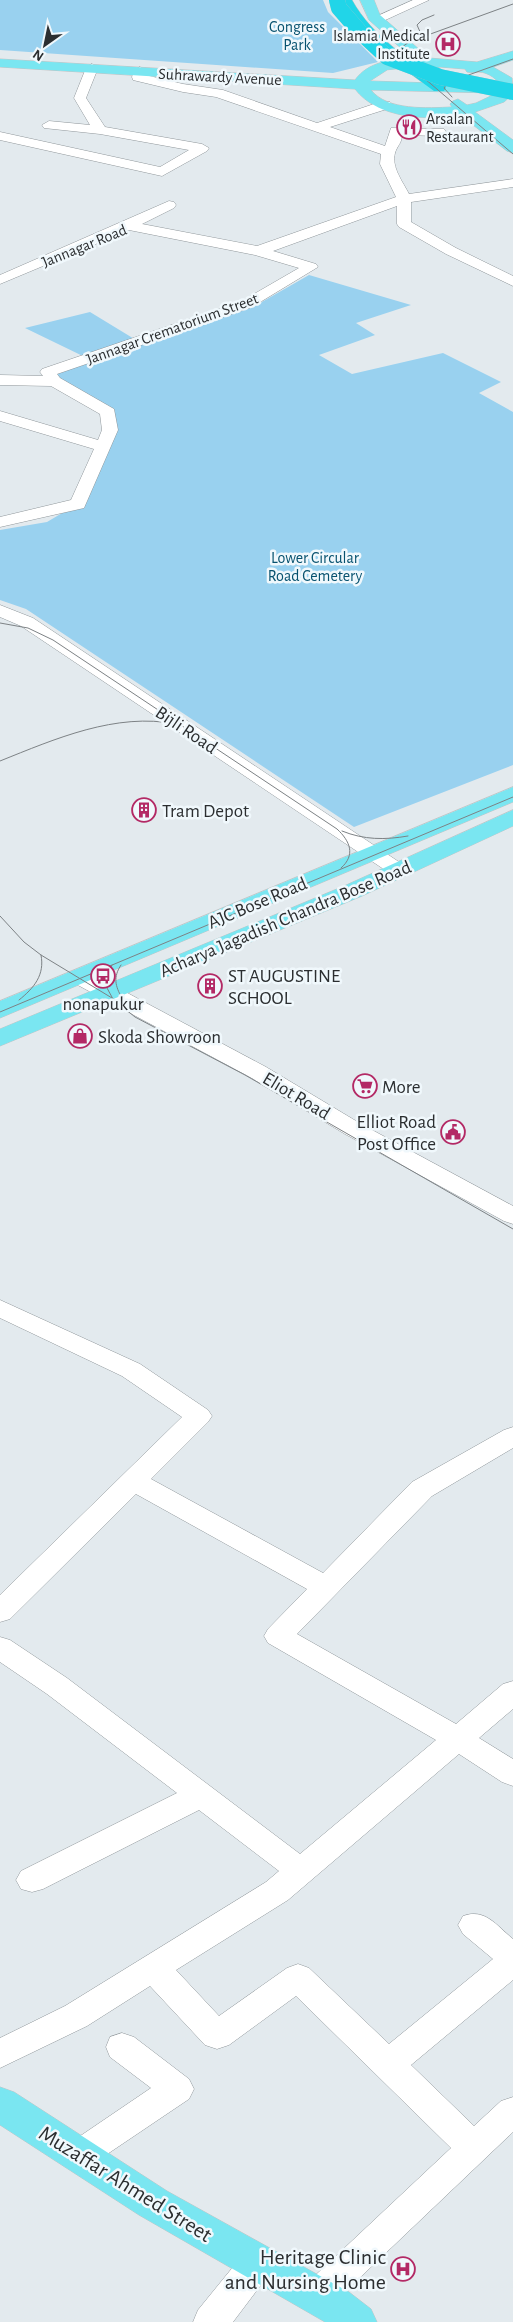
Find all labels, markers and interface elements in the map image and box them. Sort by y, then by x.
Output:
park label: Congress Park [269,19,325,53]
north arrow [20,20,70,70]
place label: Islamia Medical Institute [333,28,430,62]
hospital icon: Islamia Medical Institute [435,31,461,57]
text: N [31,47,46,64]
street label: Suhrawardy Avenue [158,66,282,89]
place label: Arsalan Restaurant [426,111,494,145]
restaurant icon: Arsalan Restaurant [396,114,422,140]
street label: Jannagar Road [40,222,129,270]
street label: Jannagar Crematorium Street [84,290,260,368]
park label: Lower Circular Road Cemetery [268,550,362,585]
street label: Bijli Road [152,703,221,758]
building icon: Tram Depot [131,797,157,823]
place label: Tram Depot [162,802,249,821]
street label: Acharya Jagadish Chandra Bose Road [157,858,414,981]
street label: AJC Bose Road [205,874,310,933]
bus stop icon: nonapukur [90,963,116,989]
place label: ST AUGUSTINE SCHOOL [228,967,340,1008]
building icon: ST AUGUSTINE SCHOOL [197,973,223,999]
place label: nonapukur [62,995,144,1014]
shop icon: Skoda Showroon [67,1023,93,1049]
place label: Skoda Showroon [98,1028,221,1047]
street label: Eliot Road [259,1069,333,1124]
supermarket icon: More [352,1073,378,1099]
place label: More [382,1078,421,1097]
place label: Elliot Road Post Office [357,1113,436,1154]
public building icon: Elliot Road Post Office [440,1119,466,1145]
street label: Muzaffar Ahmed Street [35,2122,216,2246]
place label: Heritage Clinic and Nursing Home [225,2246,387,2293]
hospital icon: Heritage Clinic and Nursing Home [390,2256,416,2282]

